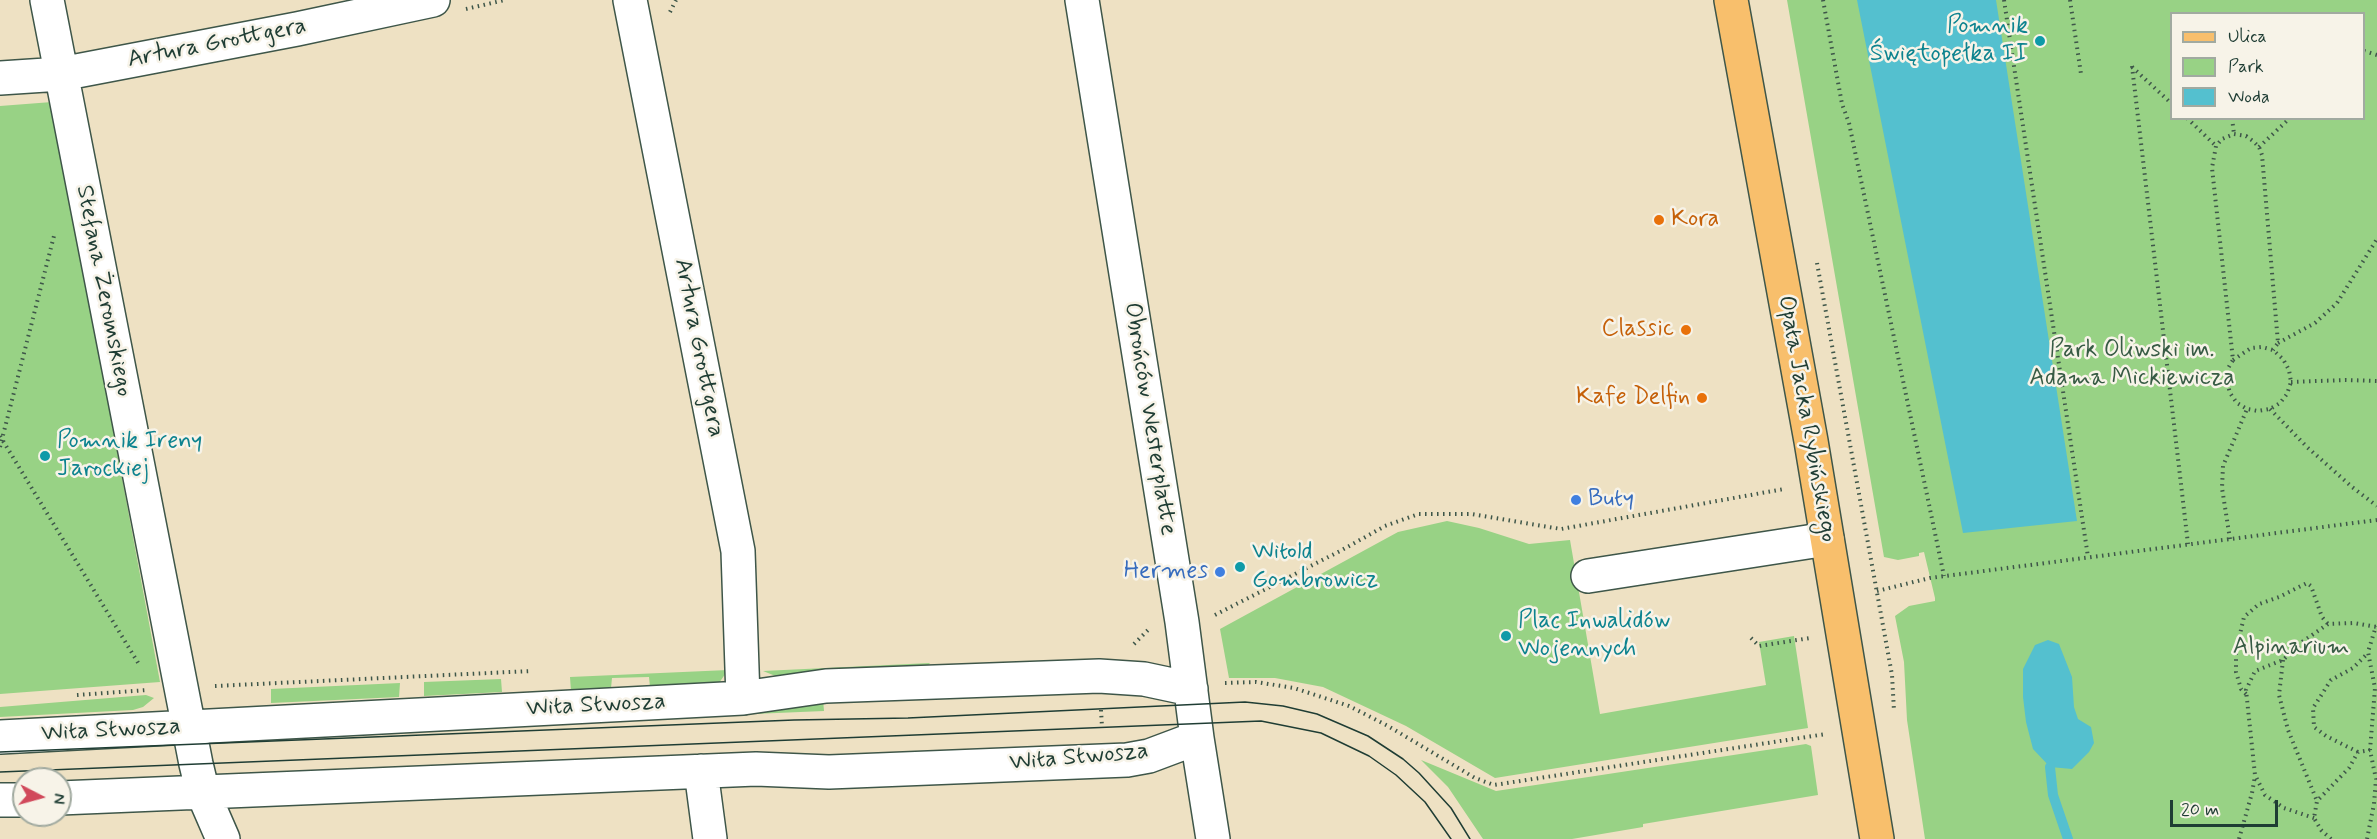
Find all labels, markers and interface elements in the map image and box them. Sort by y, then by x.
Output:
legend [2170,12,2365,120]
street label: Artura Grottgera [125,13,309,75]
place label: Pomnik Świętopełka II [1870,13,2028,69]
text: Ulica [2228,25,2267,49]
marker: Pomnik Świętopełka II [2033,34,2047,48]
text: Park [2228,55,2264,79]
text: Woda [2228,85,2270,109]
street label: Stefana Żeromskiego [68,183,138,399]
place label: Kora [1671,206,1719,234]
marker: Kora [1652,213,1666,227]
street label: Artura Grottgera [667,256,729,440]
street label: Opata Jacka Rybińskiego [1770,293,1842,545]
street label: Obrońców Westerplatte [1116,300,1182,538]
place label: Classic [1601,316,1674,344]
marker: Classic [1679,323,1693,337]
park label: Park Oliwski im. Adama Mickiewicza [2029,337,2235,393]
place label: Kafe Delfin [1576,384,1690,412]
marker: Kafe Delfin [1695,391,1709,405]
place label: Pomnik Ireny Jarockiej [57,428,202,484]
marker: Pomnik Ireny Jarockiej [38,449,52,463]
place label: Buty [1588,486,1634,514]
marker: Buty [1569,493,1583,507]
place label: Witold Gombrowicz [1252,539,1378,595]
place label: Hermes [1124,558,1208,586]
marker: Witold Gombrowicz [1233,560,1247,574]
marker: Hermes [1213,565,1227,579]
place label: Plac Inwalidów Wojennych [1518,608,1670,664]
marker: Plac Inwalidów Wojennych [1499,629,1513,643]
park label: Alpinarium [2233,634,2349,662]
street label: Wita Stwosza [526,688,666,724]
street label: Wita Stwosza [41,713,181,749]
street label: Wita Stwosza [1008,738,1150,778]
north arrow [12,767,72,827]
scale bar [2173,788,2281,826]
text: N [47,792,69,805]
text: 20 m [2181,798,2219,822]

